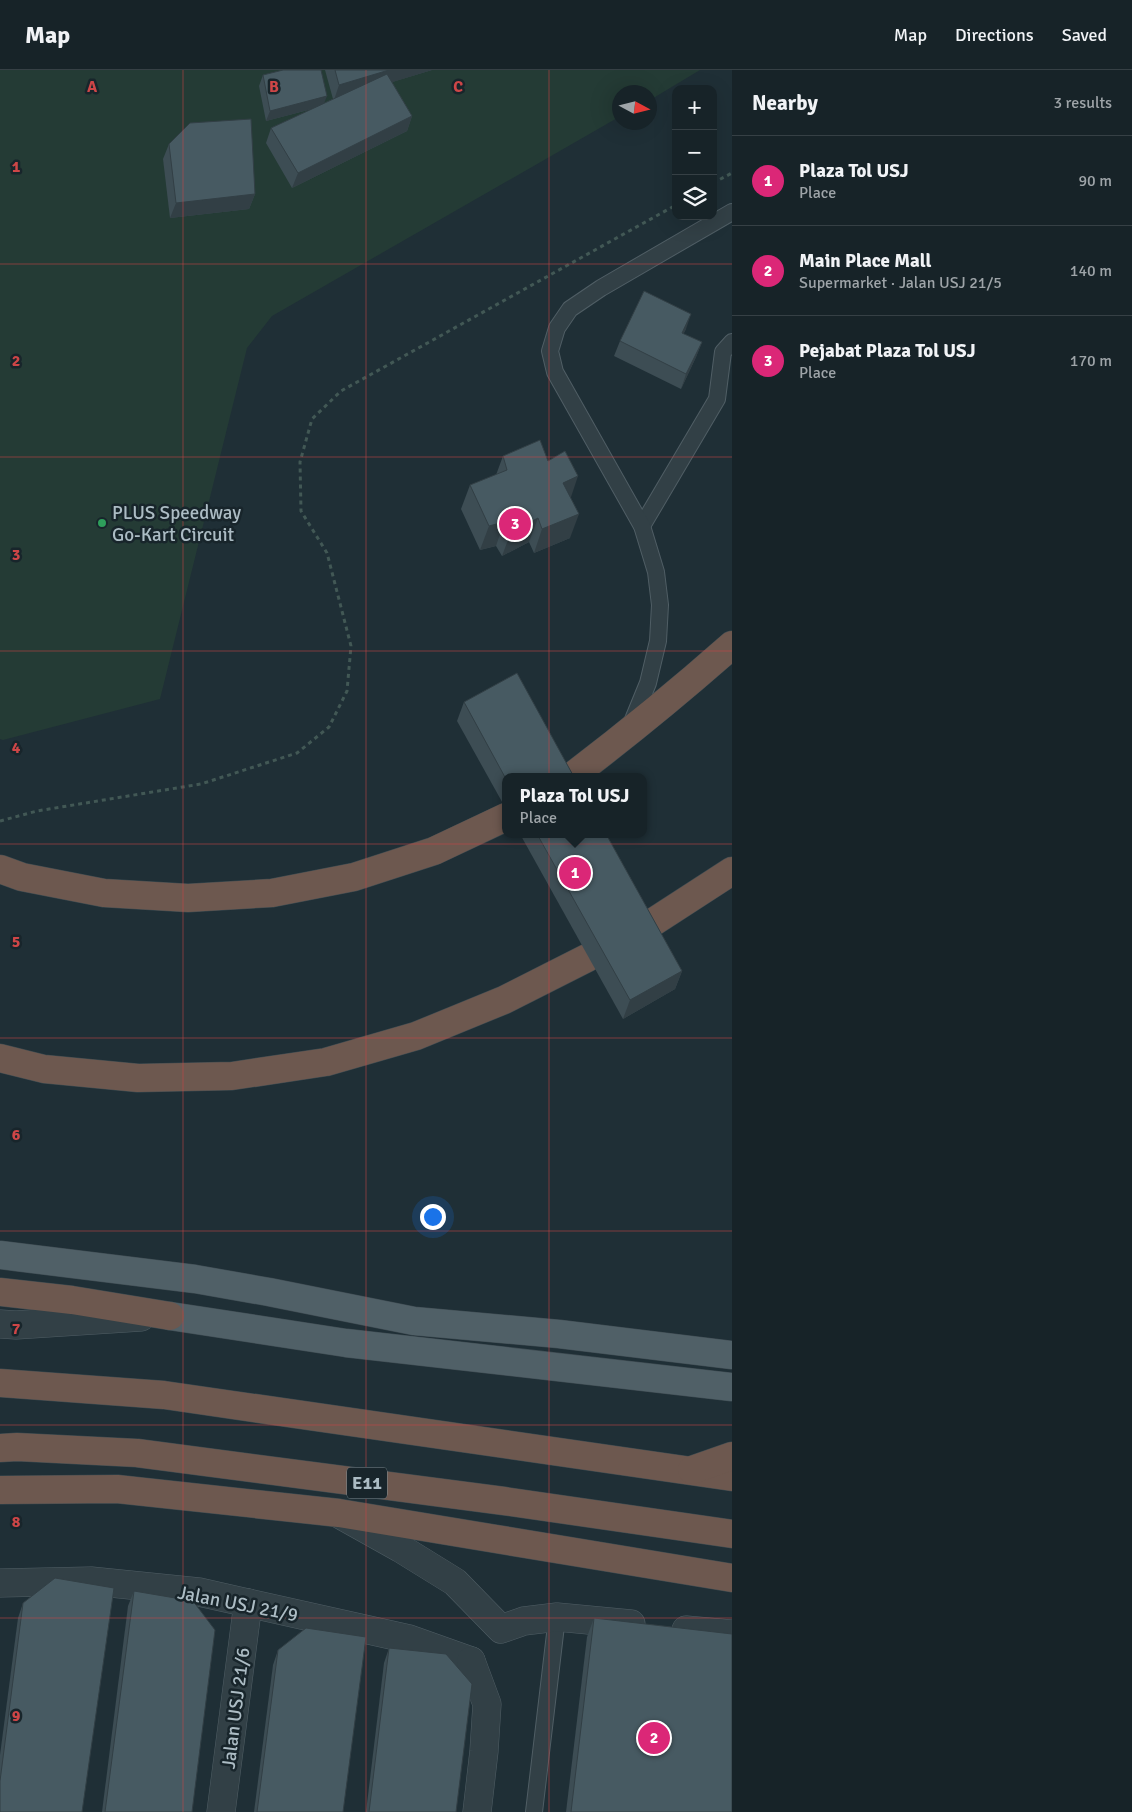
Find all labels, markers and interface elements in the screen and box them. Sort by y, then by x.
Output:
text: Map [25,20,70,50]
text: Map [894,24,927,46]
text: Directions [955,24,1034,46]
text: Saved [1062,24,1107,46]
text: A [87,77,98,97]
text: B [269,77,279,97]
text: C [453,77,463,97]
north arrow [612,85,657,130]
map controls [672,85,717,220]
button: + [672,85,717,130]
text: Nearby [752,90,818,116]
text: 3 results [1053,93,1112,113]
button: − [672,130,717,175]
text: 1 [12,157,21,177]
text: Plaza Tol USJ [799,159,909,183]
text: 1 [764,171,772,191]
text: 90 m [1078,171,1112,191]
button: layers [672,175,717,220]
text: Place [799,183,836,203]
text: Main Place Mall [799,249,932,273]
text: 2 [764,261,772,281]
text: 140 m [1070,261,1112,281]
text: Supermarket · Jalan USJ 21/5 [799,273,1002,293]
text: Pejabat Plaza Tol USJ [799,339,976,363]
text: 2 [12,351,20,371]
text: 3 [764,351,772,371]
text: 170 m [1070,351,1112,371]
text: Place [799,363,836,383]
place label: PLUS Speedway Go-Kart Circuit [112,501,241,547]
pin: 3 [499,505,531,543]
marker: PLUS Speedway Go-Kart Circuit [96,517,108,529]
text: 3 [12,545,20,565]
text: 4 [12,738,21,758]
popup [502,773,647,838]
text: Plaza Tol USJ [520,784,629,808]
text: Place [520,808,557,828]
pin: 1 [559,854,591,892]
text: 5 [12,932,20,952]
text: 6 [12,1125,21,1145]
your location [420,1204,446,1230]
text: 7 [12,1319,21,1339]
road number: E11 [347,1468,387,1499]
text: 8 [12,1512,21,1532]
street label: Jalan USJ 21/9 [176,1581,300,1627]
street label: Jalan USJ 21/6 [217,1646,255,1770]
text: 9 [12,1706,21,1726]
pin: 2 [638,1719,670,1757]

